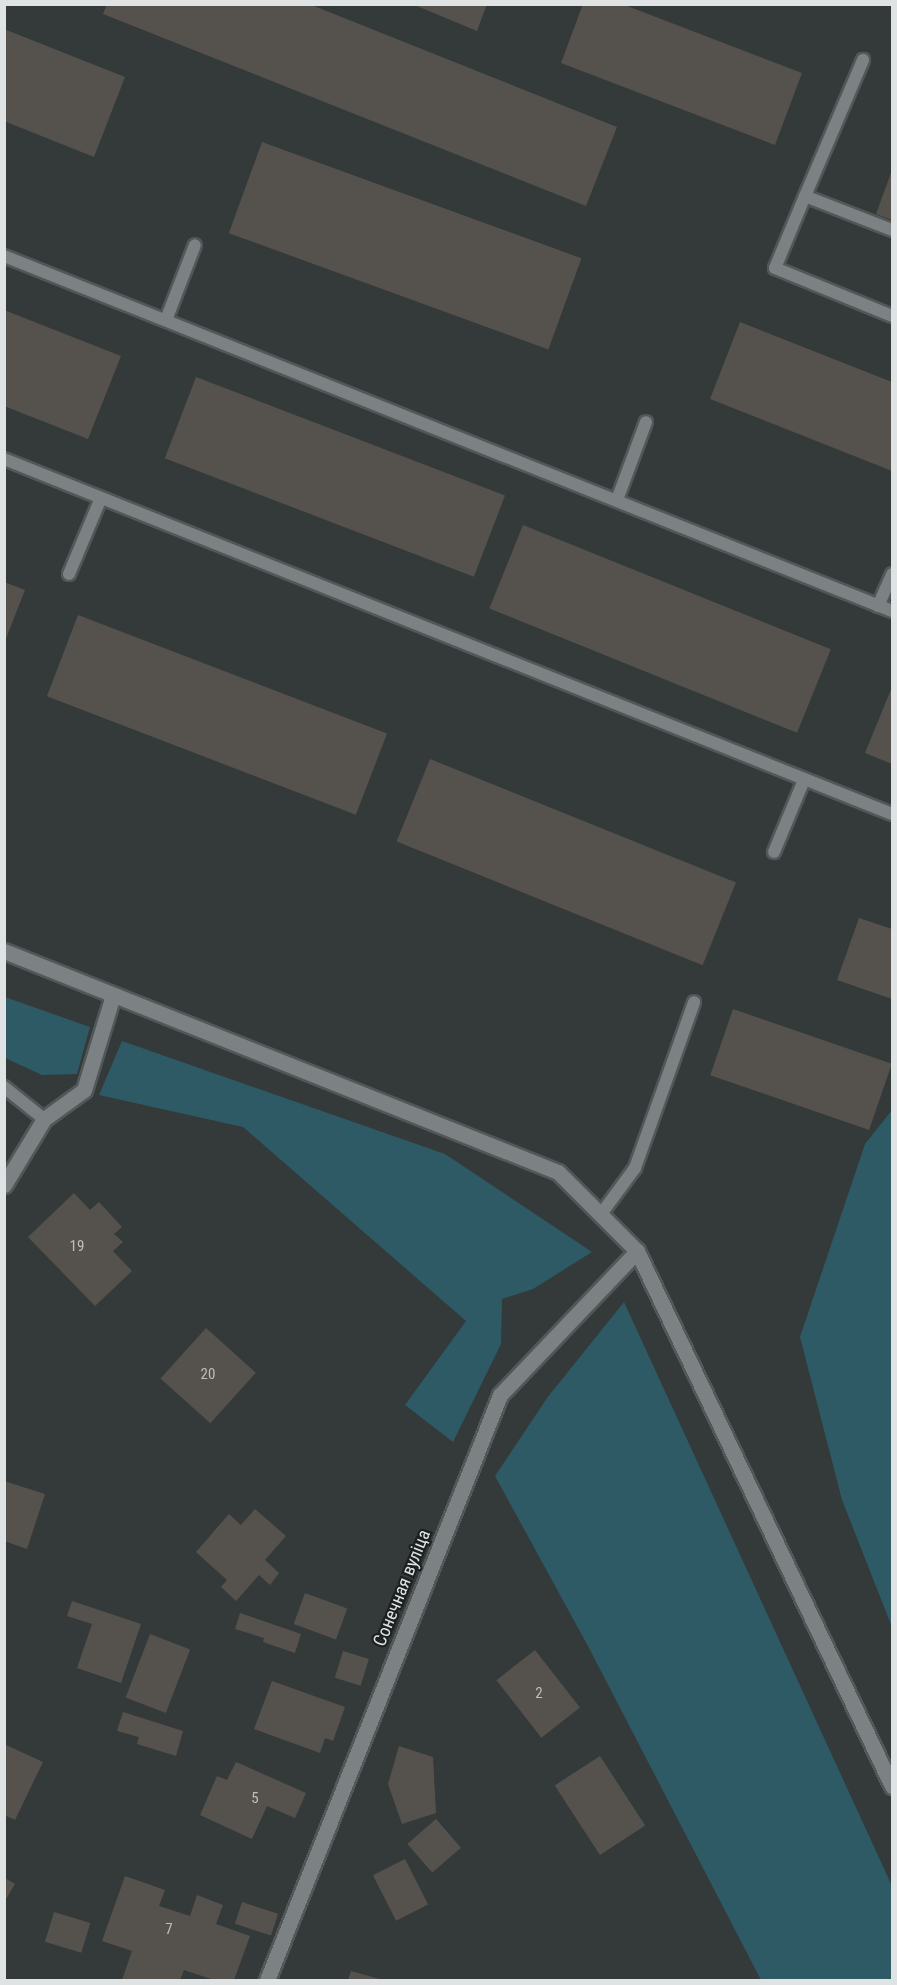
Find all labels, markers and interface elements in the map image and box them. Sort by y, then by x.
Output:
house number: 19 [70,1238,84,1256]
house number: 20 [201,1366,215,1384]
street label: Сонечная вуліца [369,1527,435,1649]
house number: 2 [535,1685,543,1703]
house number: 5 [251,1790,259,1808]
house number: 7 [165,1921,173,1939]

